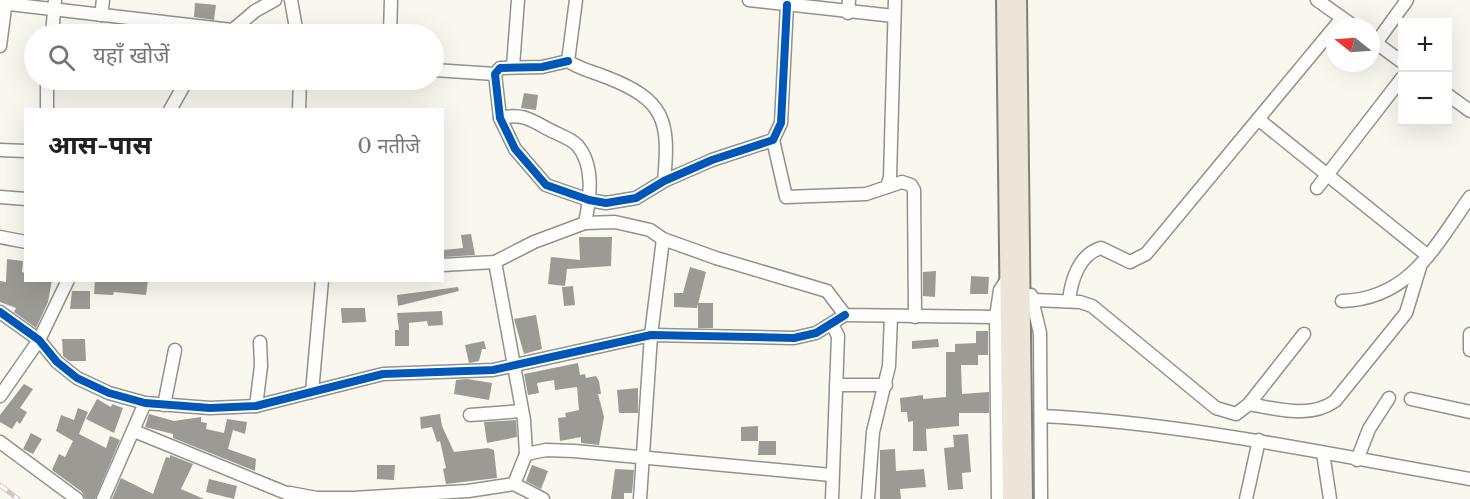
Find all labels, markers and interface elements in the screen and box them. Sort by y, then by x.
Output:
north arrow [1326,18,1380,72]
map controls [1398,18,1452,126]
button: + [1398,18,1452,72]
search box [24,24,444,90]
icon: search [45,41,78,74]
text: यहाँ खोजें [93,42,169,69]
button: − [1398,72,1452,126]
text: आस-पास [48,129,152,161]
text: 0 नतीजे [357,134,420,158]

